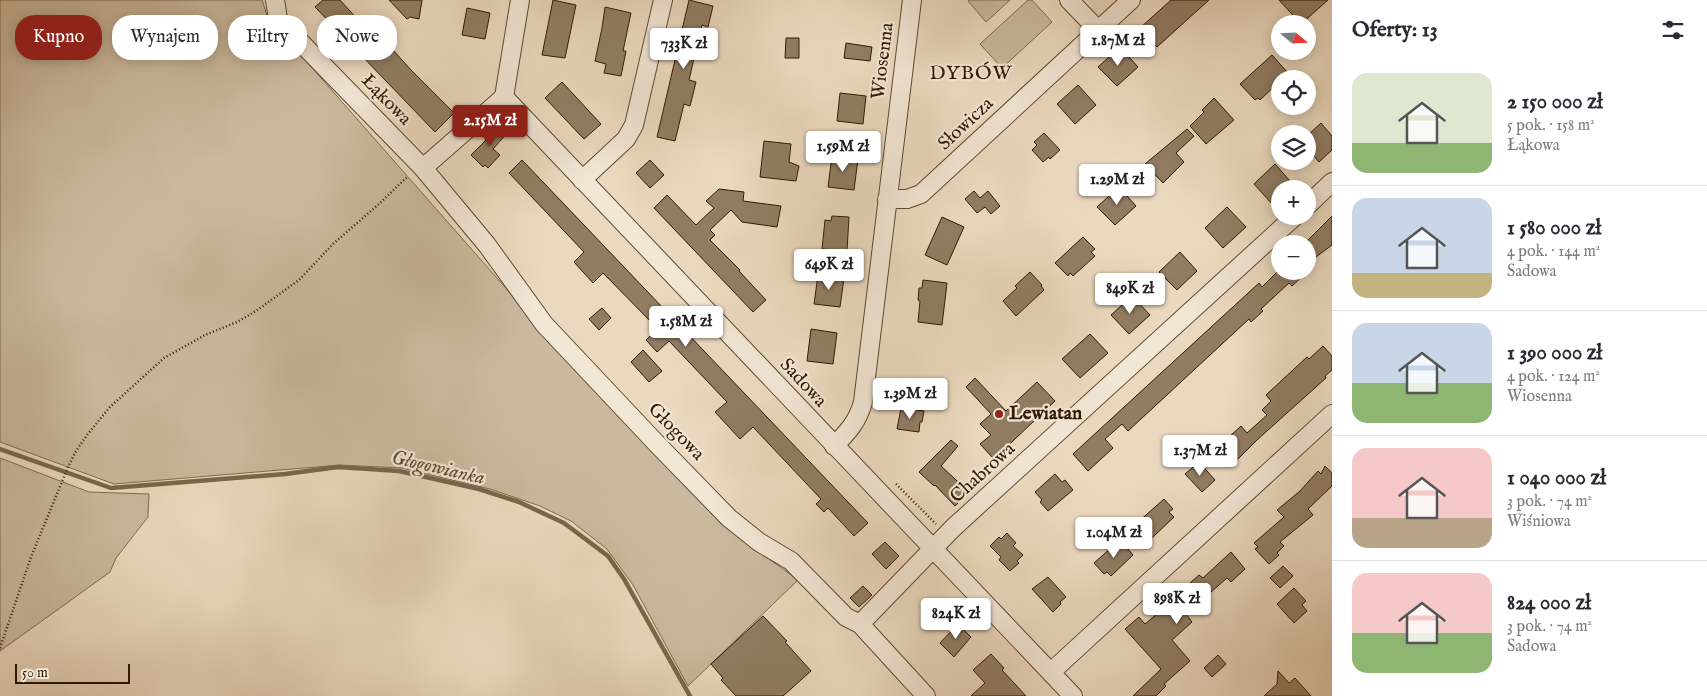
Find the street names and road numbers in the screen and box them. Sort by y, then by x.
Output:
street label: Wiosenna [866,20,900,101]
street label: Łąkowa [356,69,417,131]
street label: Słowicza [933,92,999,156]
street label: Sadowa [774,353,832,413]
street label: Głogowa [643,398,710,467]
street label: Chabrowa [945,437,1021,509]

